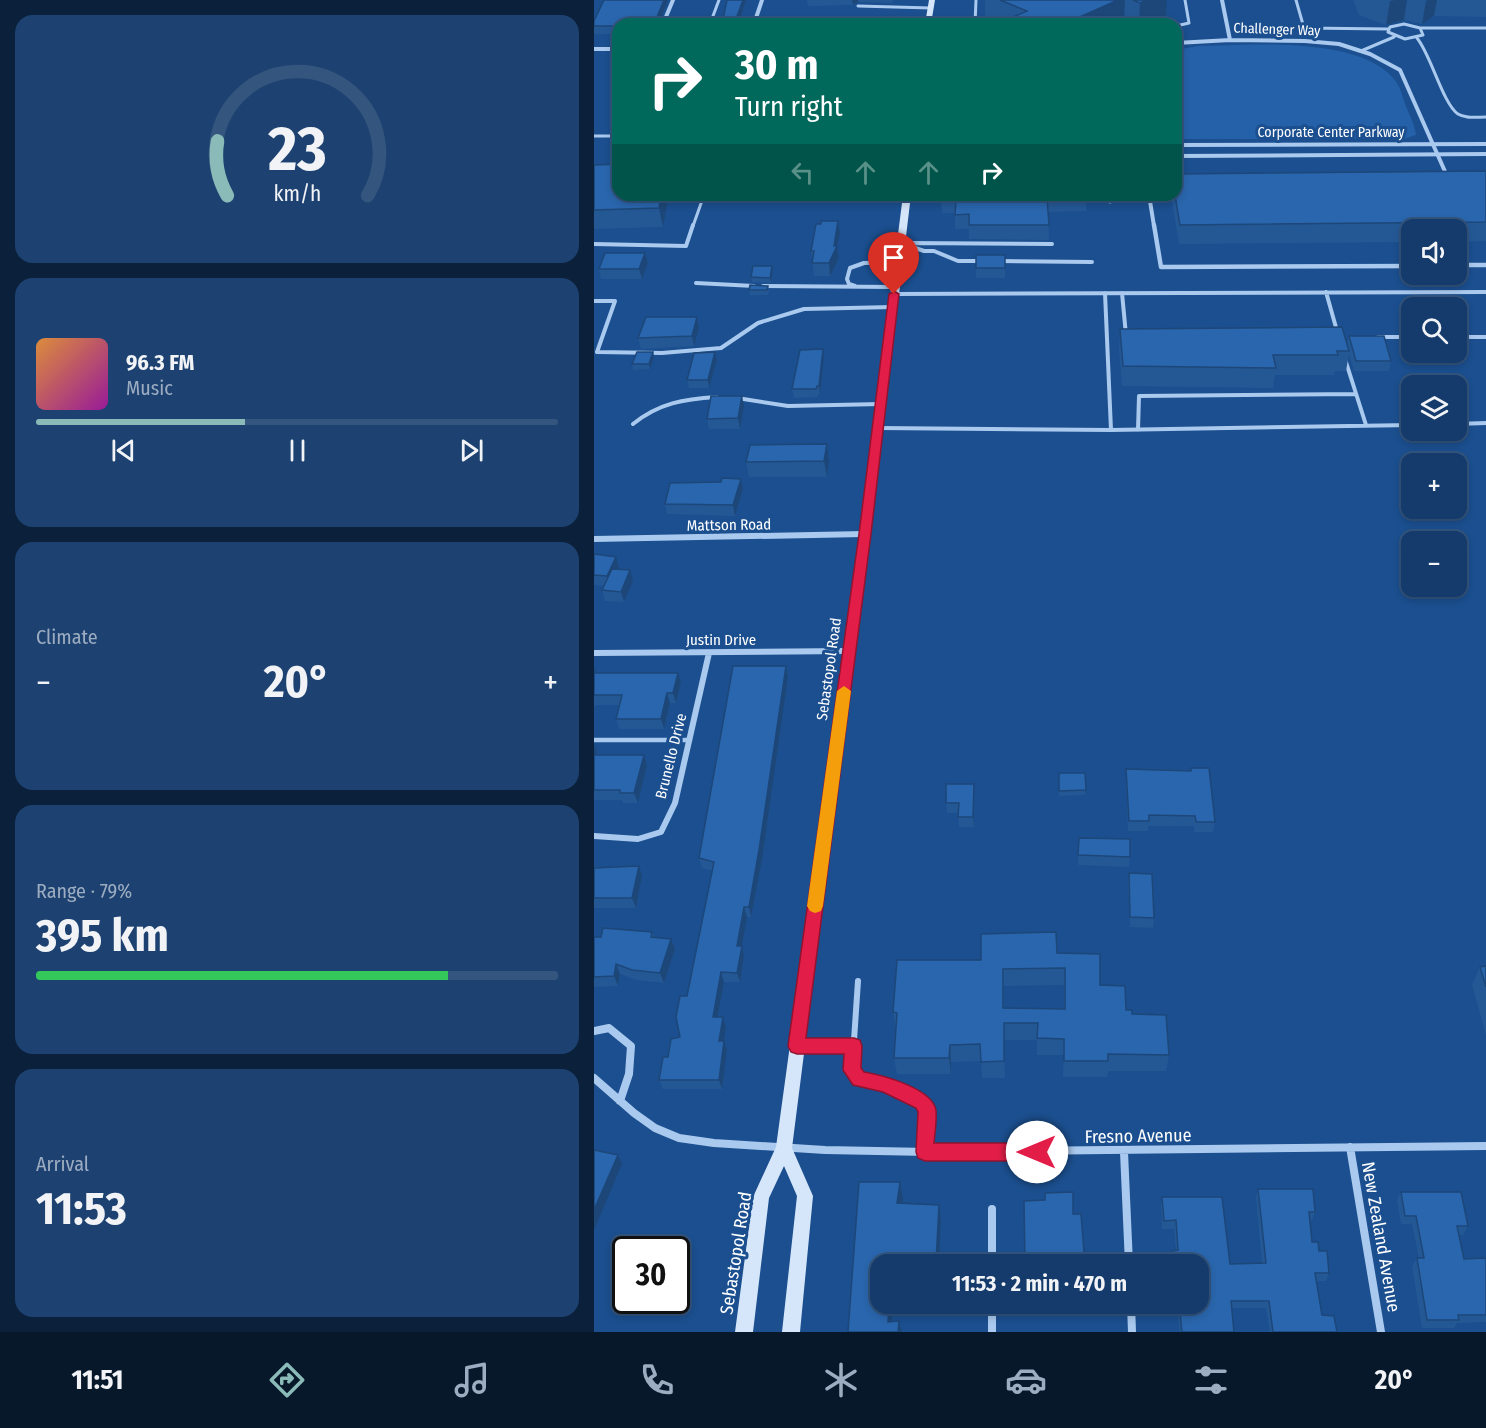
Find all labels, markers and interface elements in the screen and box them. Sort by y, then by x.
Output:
street label: Challenger Way [1233,19,1322,40]
text: 30 m [735,40,819,90]
icon: right [636,42,714,120]
text: Turn right [735,91,843,123]
text: 23 [267,112,326,187]
street label: Corporate Center Parkway [1257,124,1405,141]
icon: left [786,156,819,189]
icon: ahead [849,156,882,189]
icon: ahead [912,156,945,189]
icon: right [975,156,1008,189]
text: km/h [273,182,321,208]
map controls [1401,219,1467,597]
button: sound [1401,219,1467,285]
pin [868,232,919,294]
icon: arrive [877,241,910,274]
button: search [1401,297,1467,363]
text: 96.3 FM [126,349,194,376]
button: layers [1401,375,1467,441]
text: Music [126,376,173,400]
icon: previous [107,434,140,467]
icon: pause [281,434,314,467]
icon: next [455,434,488,467]
button: + [1401,453,1467,519]
street label: Mattson Road [687,515,771,535]
button: − [1401,531,1467,597]
street label: Sebastopol Road [813,617,845,721]
text: Climate [36,625,98,649]
street label: Justin Drive [686,631,756,649]
text: 20° [264,655,330,709]
text: − [36,663,51,703]
text: + [543,663,558,703]
street label: Brunello Drive [652,711,690,801]
text: Range · 79% [36,879,132,903]
text: 395 km [36,909,169,963]
position arrow [1005,1120,1069,1184]
street label: Fresno Avenue [1084,1124,1192,1148]
text: Arrival [36,1152,89,1176]
street label: New Zealand Avenue [1357,1160,1405,1314]
text: 11:53 [36,1182,127,1236]
street label: Sebastopol Road [715,1190,757,1316]
speed limit sign: 30 [612,1236,690,1314]
text: 11:53 · 2 min · 470 m [952,1270,1127,1297]
icon: directions [266,1359,308,1401]
icon: music [451,1359,493,1401]
icon: phone [636,1359,678,1401]
icon: climate [820,1359,862,1401]
icon: car [1005,1359,1047,1401]
icon: filters [1190,1359,1232,1401]
text: 11:51 [71,1364,123,1396]
text: 20° [1375,1364,1415,1396]

